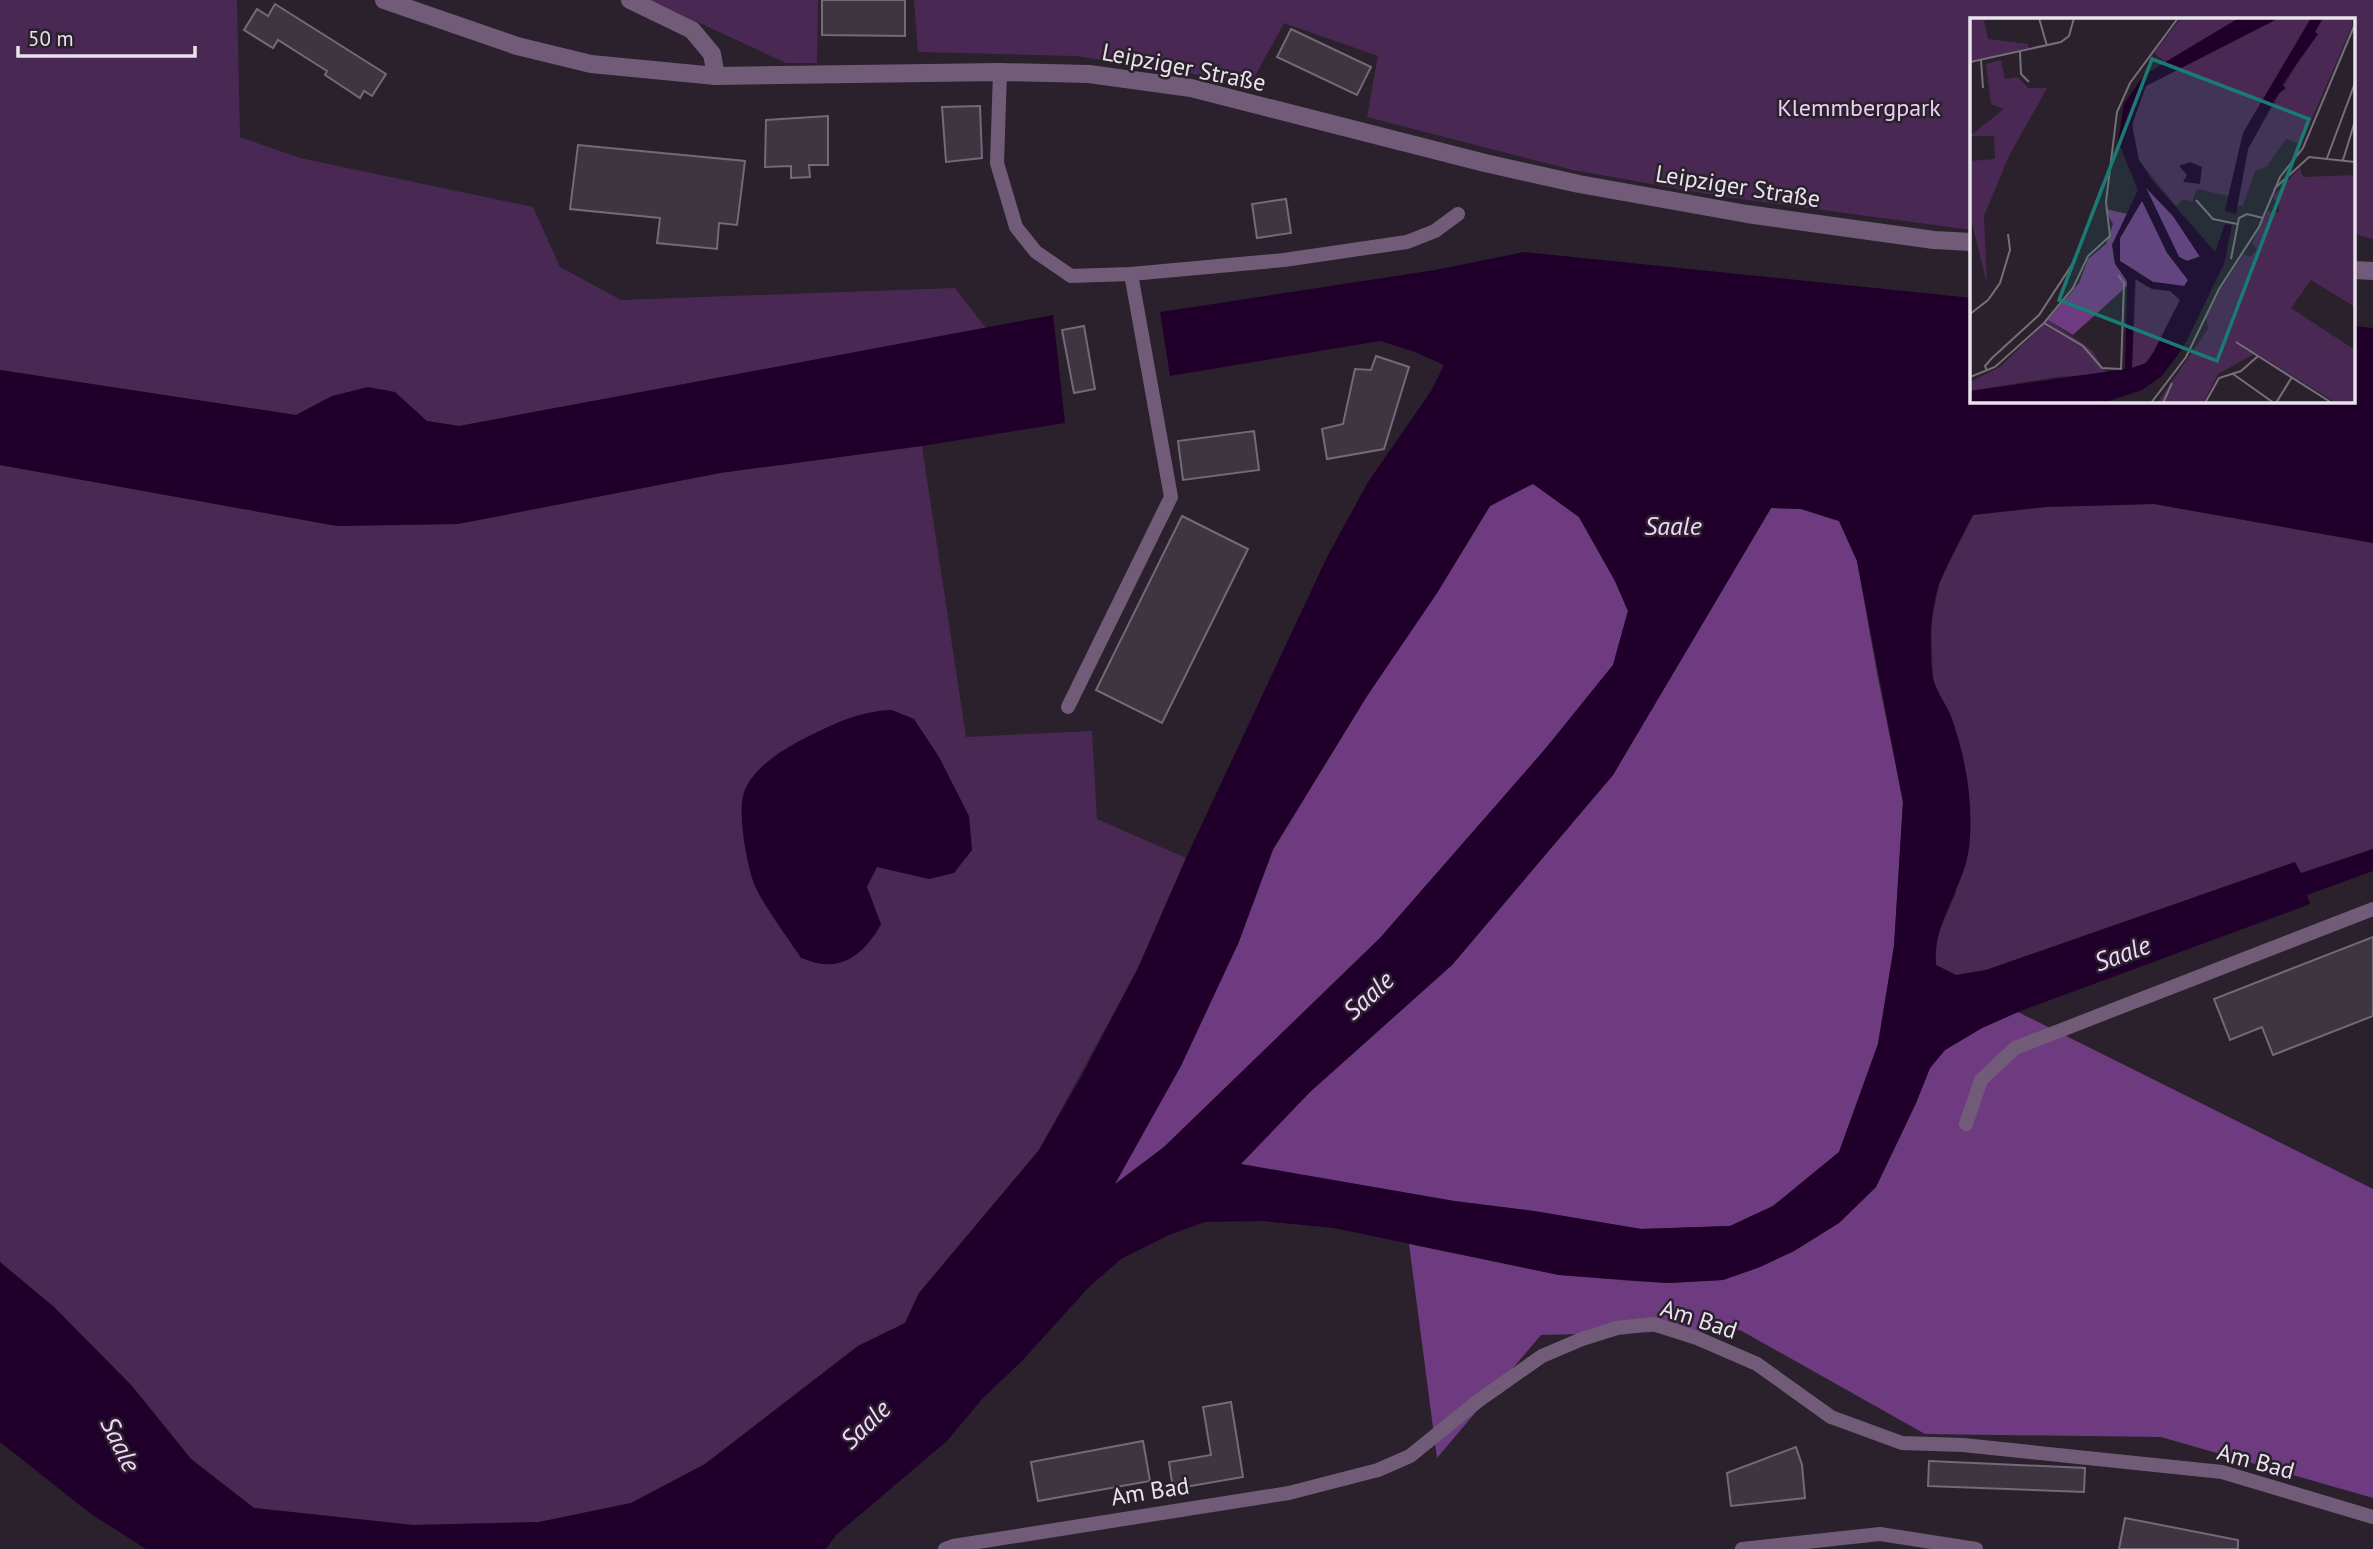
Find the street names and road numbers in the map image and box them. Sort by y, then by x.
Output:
street label: Leipziger Straße [1099,36,1269,98]
street label: Leipziger Straße [1653,158,1823,214]
street label: Am Bad [1657,1292,1741,1346]
street label: Am Bad [2214,1436,2298,1486]
street label: Am Bad [1109,1470,1191,1512]

